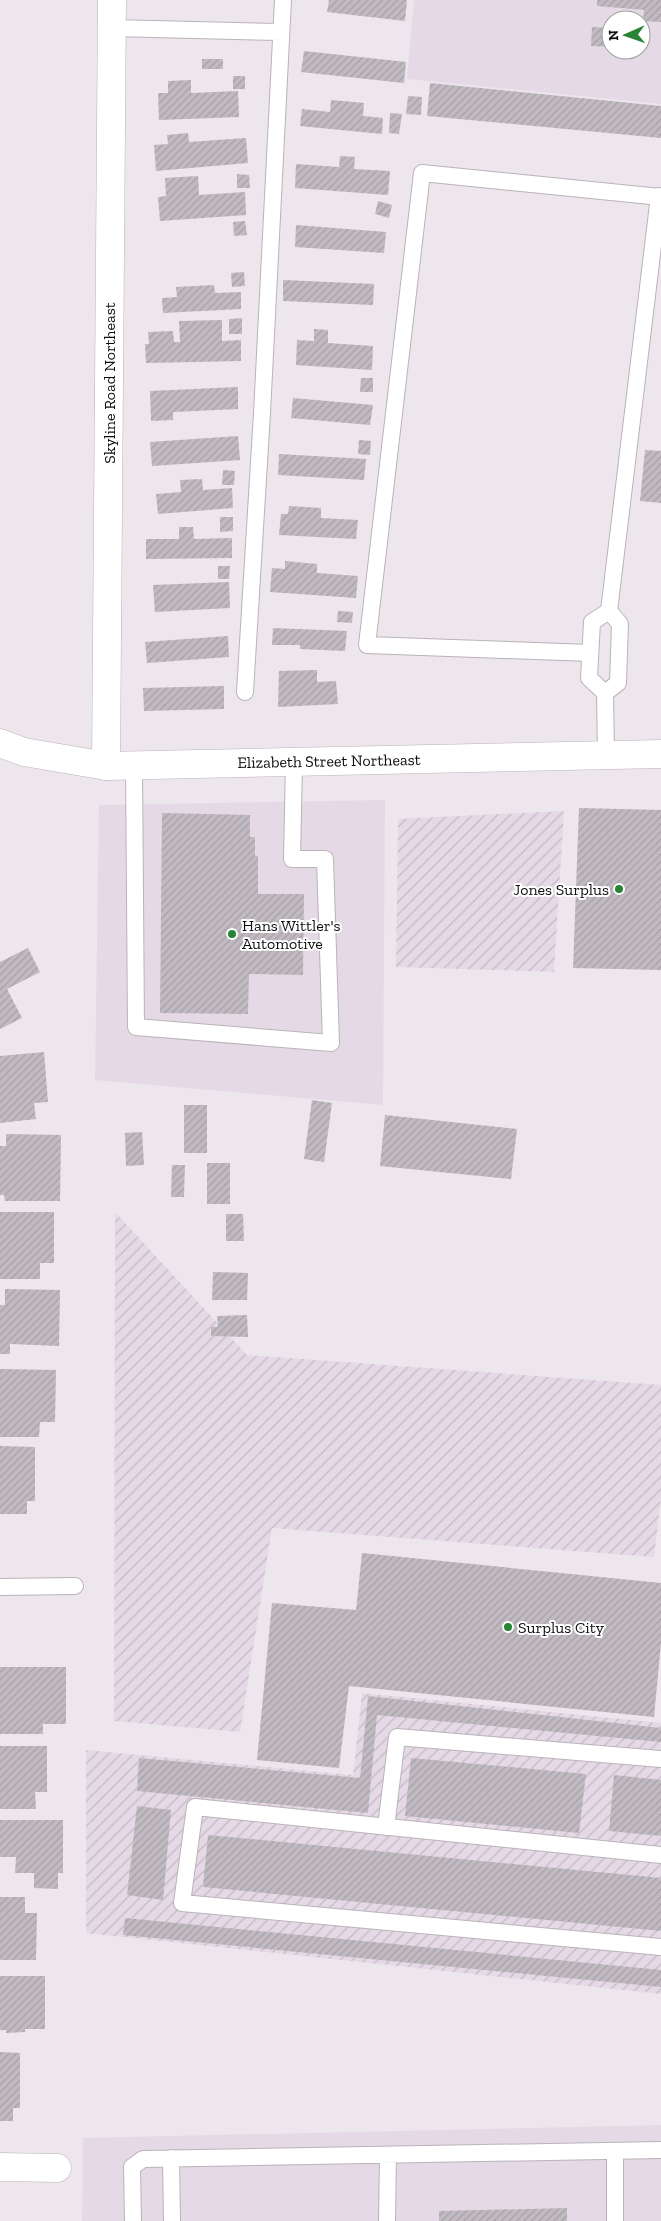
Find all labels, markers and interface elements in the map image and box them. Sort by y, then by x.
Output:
north arrow [601,10,651,60]
text: N [605,29,622,41]
street label: Skyline Road Northeast [100,302,119,464]
street label: Elizabeth Street Northeast [237,750,421,772]
place label: Jones Surplus [513,880,609,899]
marker: Jones Surplus [613,883,625,895]
place label: Hans Wittler's Automotive [242,916,341,953]
marker: Hans Wittler's Automotive [226,928,238,940]
place label: Surplus City [518,1618,605,1637]
marker: Surplus City [502,1621,514,1633]

